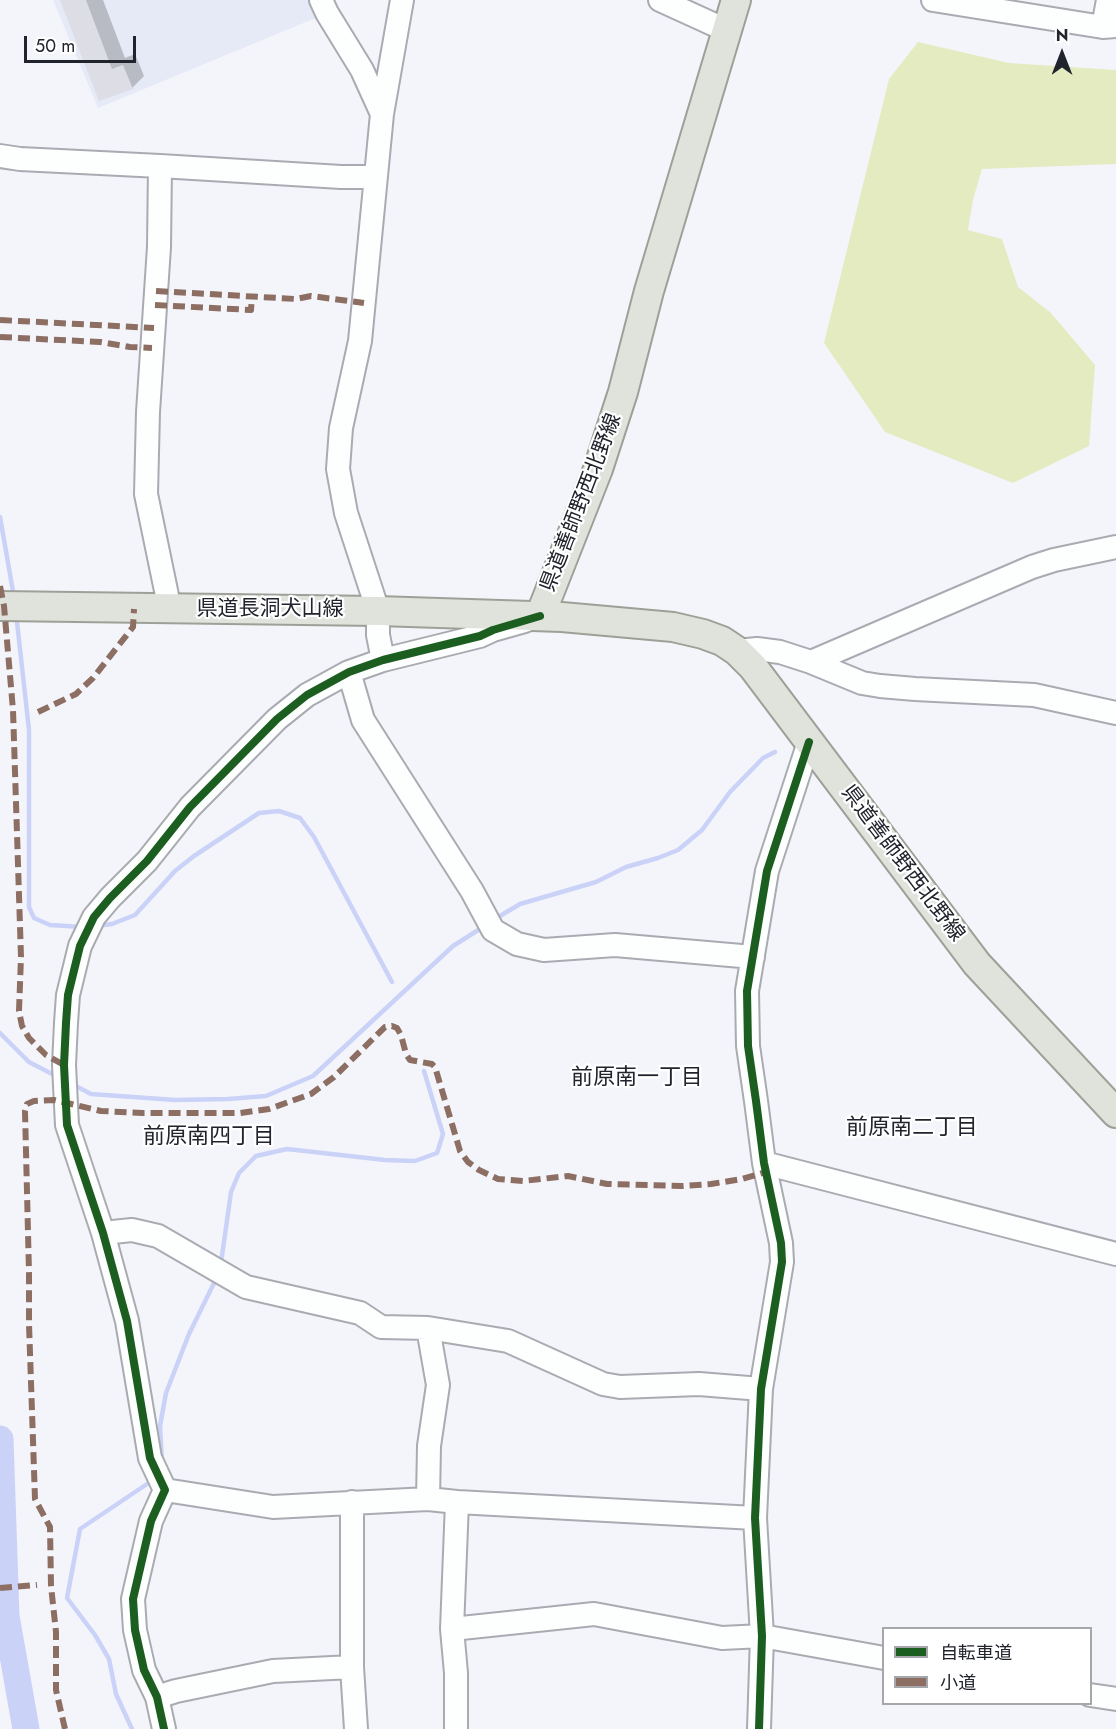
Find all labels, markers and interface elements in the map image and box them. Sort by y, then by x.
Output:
scale bar [27,24,140,62]
north arrow [1032,24,1092,84]
text: N [1056,24,1068,47]
text: 50 m [35,33,75,59]
street label: 県道善師野西北野線 [536,410,628,596]
street label: 県道長洞犬山線 [197,597,343,623]
street label: 県道善師野西北野線 [835,781,969,947]
district label: 前原南一丁目 [571,1066,703,1092]
district label: 前原南二丁目 [846,1116,978,1142]
district label: 前原南四丁目 [143,1125,275,1151]
legend [882,1627,1092,1705]
text: 自転車道 [940,1640,1012,1666]
text: 小道 [940,1670,976,1696]

